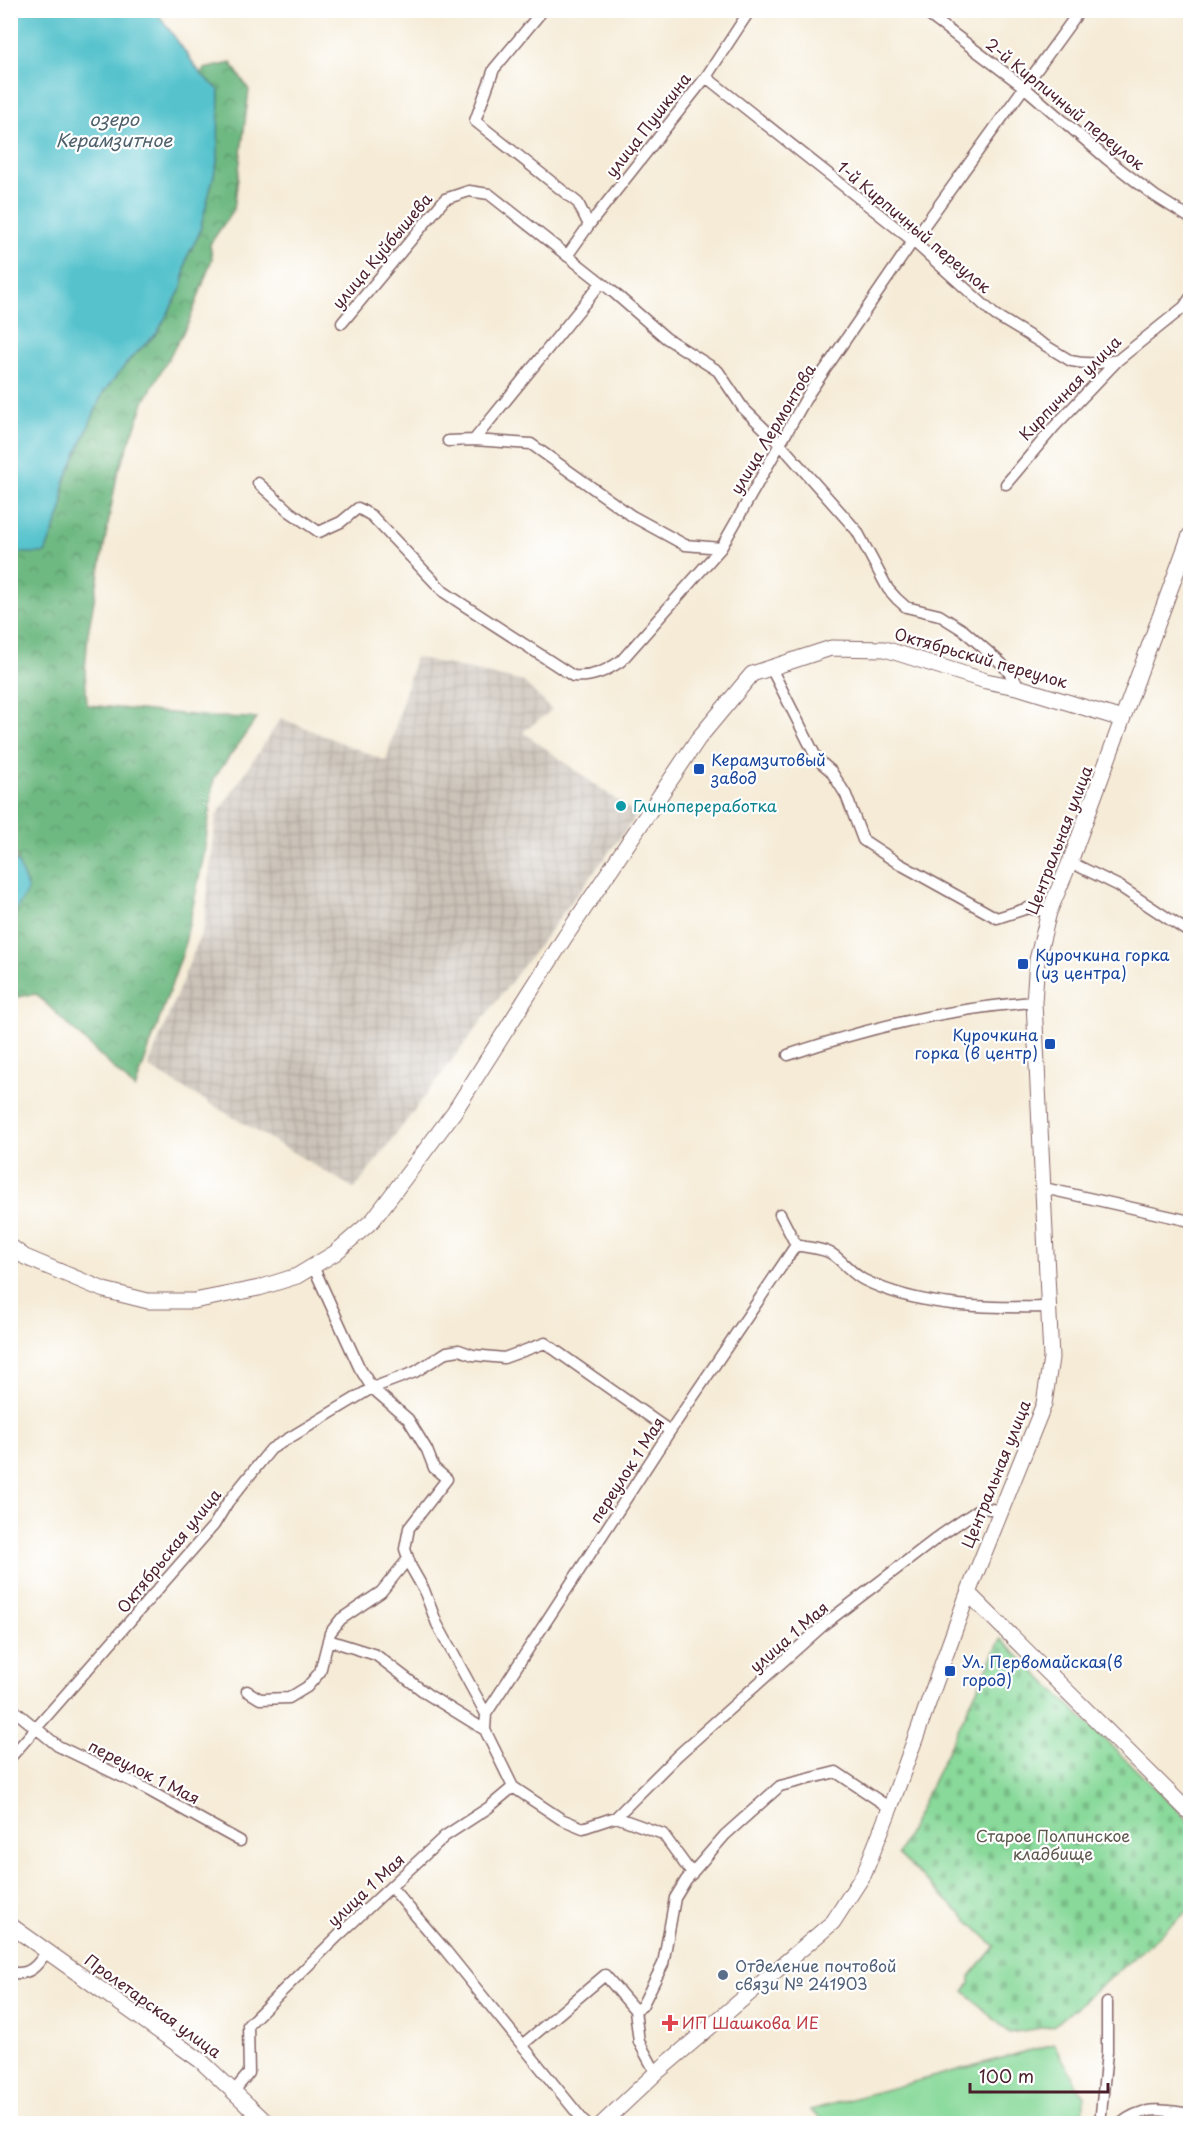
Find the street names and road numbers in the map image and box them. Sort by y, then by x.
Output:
street label: 2-й Кирпичный переулок [981,31,1151,175]
street label: улица Пушкина [599,67,696,182]
street label: 1-й Кирпичный переулок [832,155,997,298]
street label: улица Куйбышева [326,187,437,314]
street label: Кирпичная улица [1013,329,1126,445]
street label: улица Лермонтова [724,359,821,498]
street label: Октябрьский переулок [892,621,1071,693]
street label: Центральная улица [1019,762,1098,918]
street label: Центральная улица [954,1396,1036,1551]
street label: переулок 1 Мая [583,1412,669,1527]
street label: Октябрьская улица [110,1483,226,1618]
street label: улица 1 Мая [744,1595,833,1677]
street label: переулок 1 Мая [85,1733,204,1809]
street label: улица 1 Мая [321,1847,409,1931]
street label: Пролетарская улица [80,1947,227,2063]

